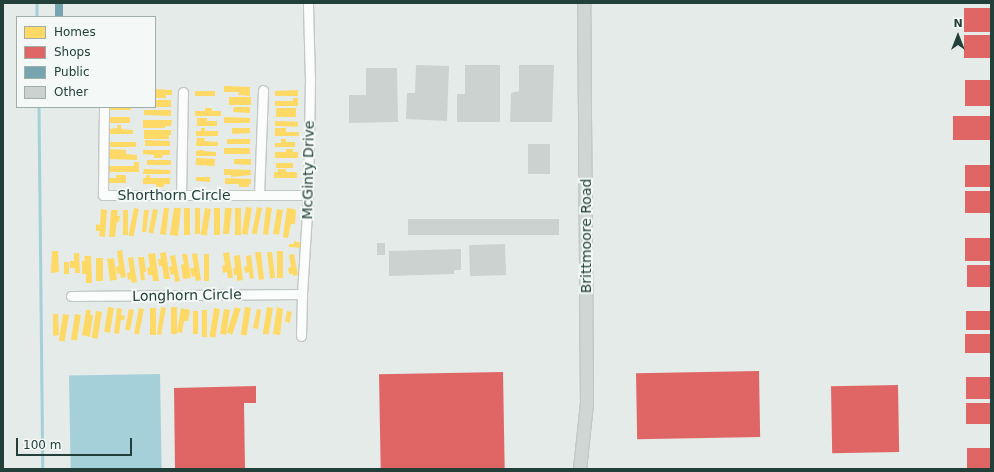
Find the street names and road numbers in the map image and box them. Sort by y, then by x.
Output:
street label: McGinty Drive [299,120,317,220]
street label: Brittmoore Road [578,179,594,293]
street label: Shorthorn Circle [117,187,231,203]
street label: Longhorn Circle [132,286,242,304]

